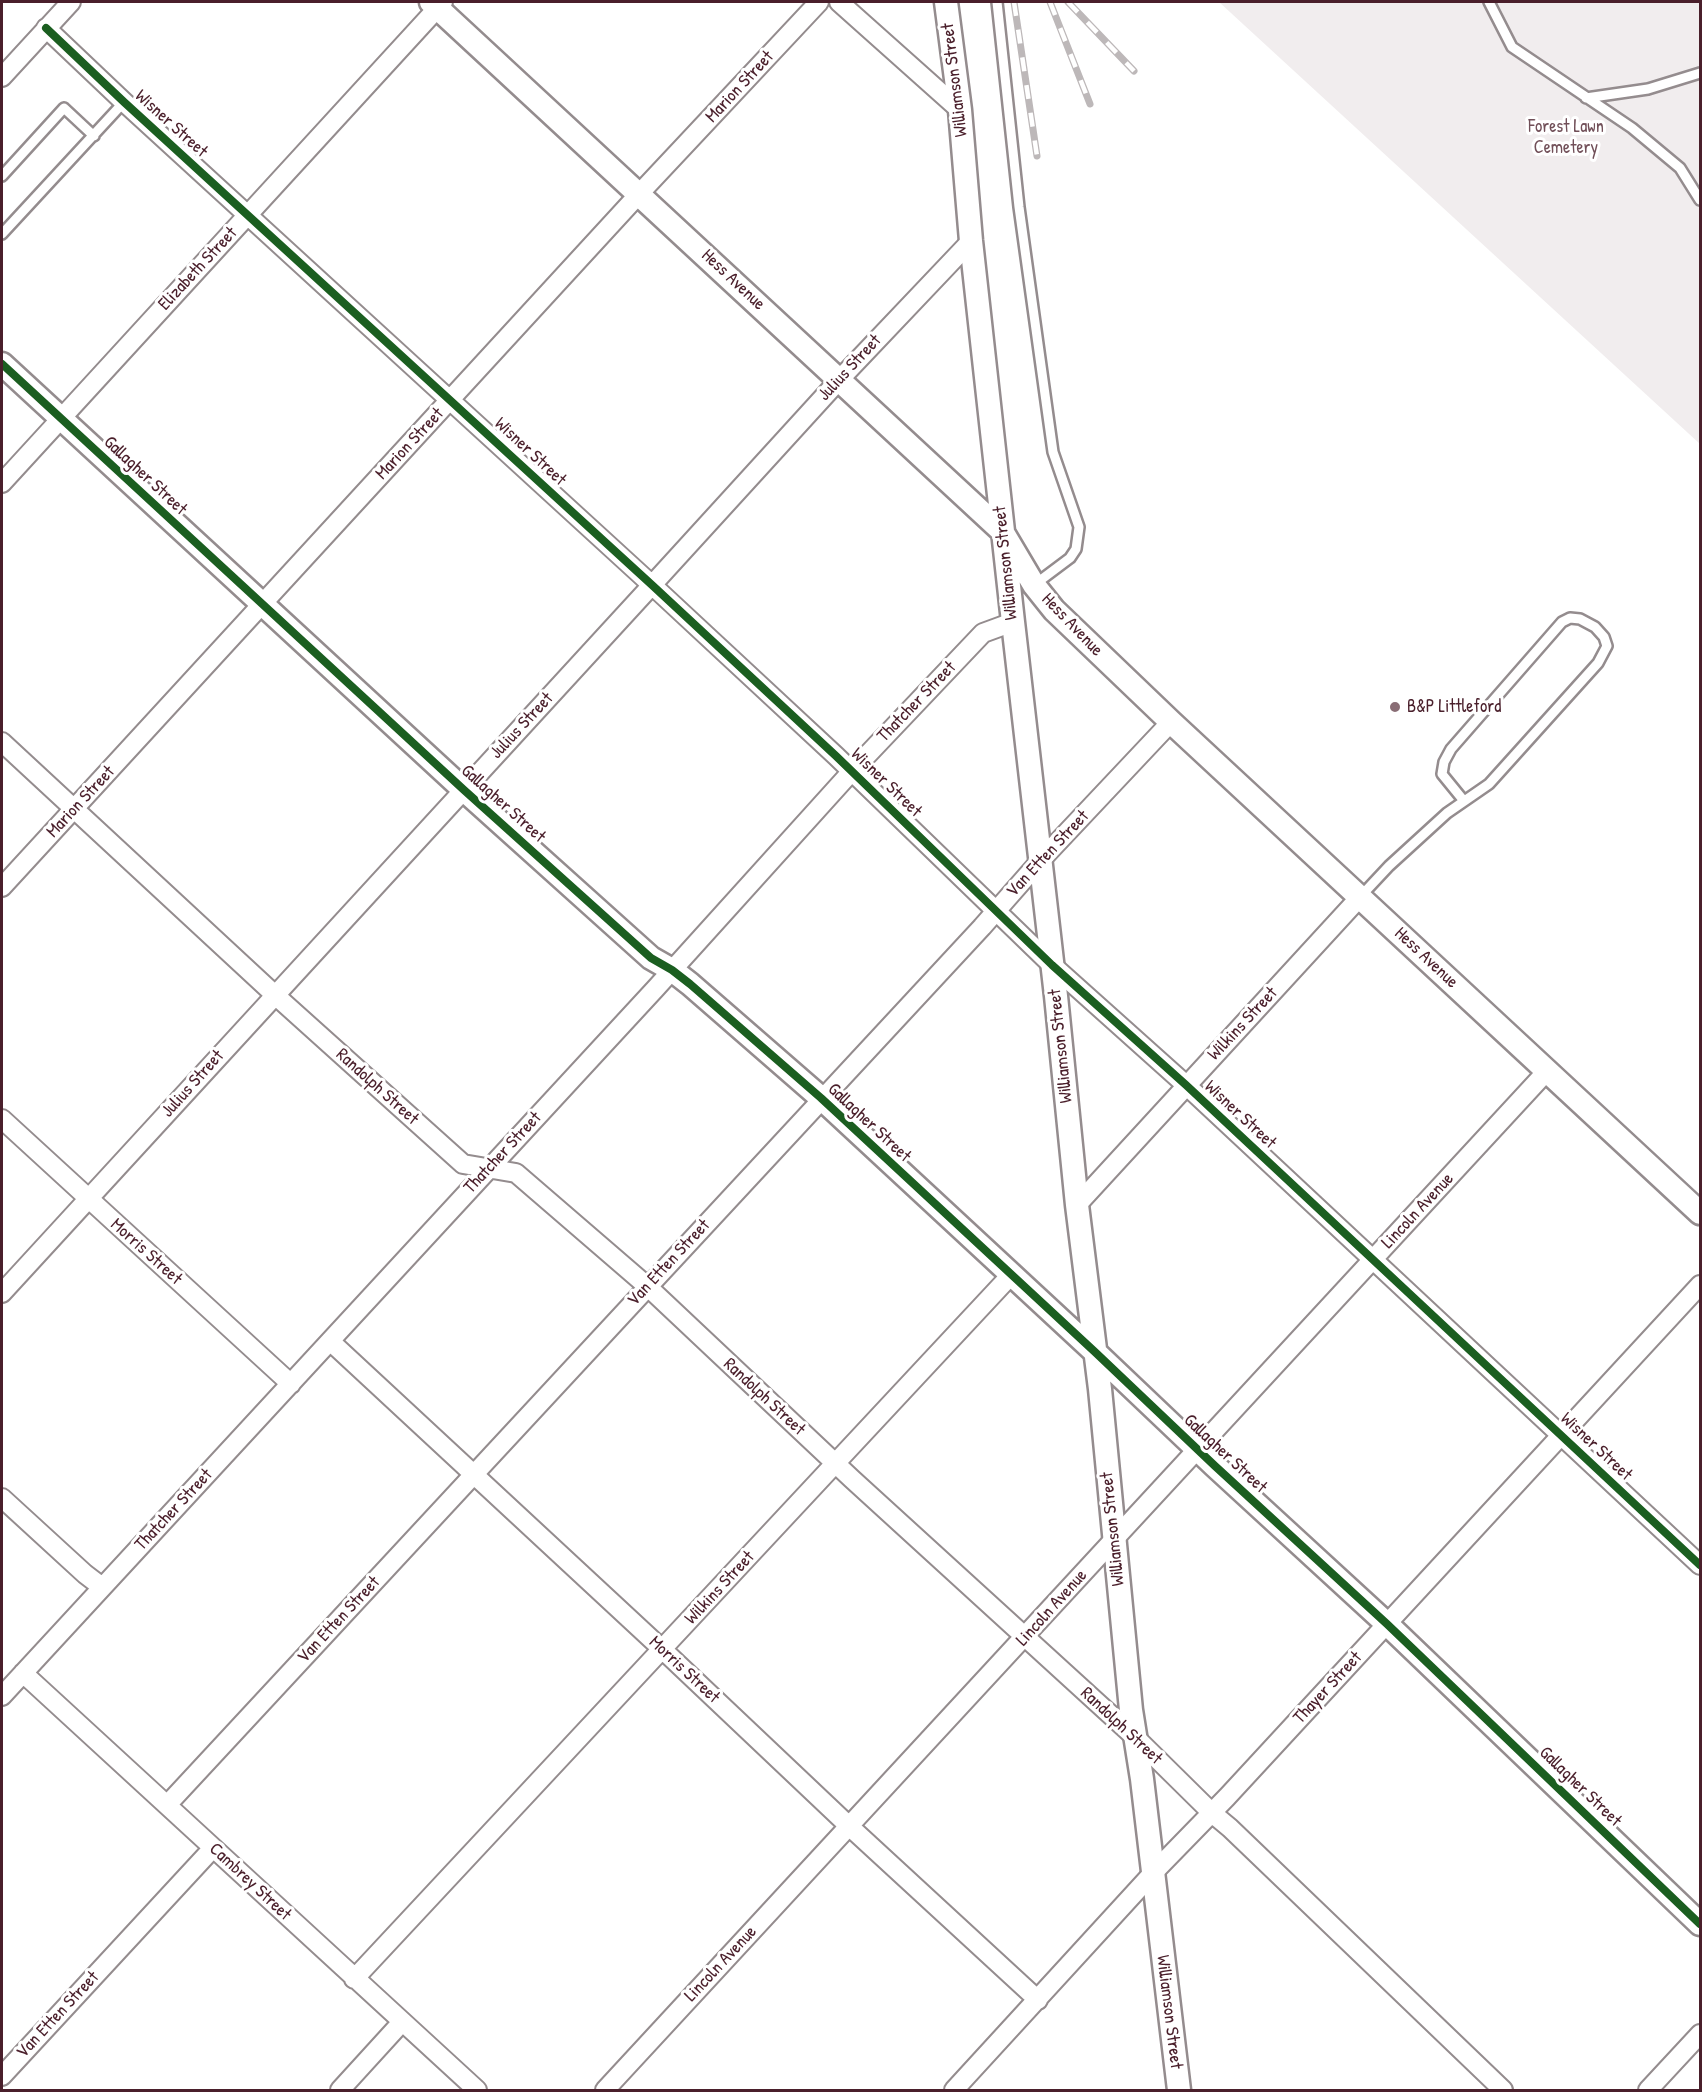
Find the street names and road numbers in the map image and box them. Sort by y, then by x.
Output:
street label: Williamson Street [937,22,973,138]
street label: Marion Street [701,47,779,127]
street label: Wisner Street [130,86,212,162]
street label: Elizabeth Street [154,223,242,315]
street label: Hess Avenue [697,245,769,315]
street label: Julius Street [814,330,886,406]
street label: Marion Street [371,404,449,484]
street label: Wisner Street [490,413,570,491]
street label: Gallagher Street [99,432,191,520]
street label: Williamson Street [989,505,1023,621]
street label: Hess Avenue [1037,589,1107,661]
street label: Thatcher Street [873,657,961,747]
street label: Julius Street [486,688,558,764]
street label: Wisner Street [846,744,926,822]
street label: Gallagher Street [456,760,550,848]
street label: Marion Street [42,762,120,842]
street label: Van Etten Street [1002,806,1094,902]
street label: Hess Avenue [1390,923,1462,993]
street label: Wilkins Street [1204,983,1282,1065]
street label: Williamson Street [1044,988,1078,1104]
street label: Randolph Street [331,1044,423,1130]
street label: Julius Street [157,1046,229,1122]
street label: Wisner Street [1200,1076,1280,1154]
street label: Gallagher Street [823,1079,915,1167]
street label: Thatcher Street [460,1108,546,1198]
street label: Lincoln Avenue [1377,1169,1459,1253]
street label: Morris Street [106,1214,186,1290]
street label: Van Etten Street [623,1215,715,1311]
street label: Randolph Street [719,1354,809,1440]
street label: Wisner Street [1556,1408,1636,1486]
street label: Gallagher Street [1179,1410,1271,1498]
street label: Thatcher Street [131,1465,217,1555]
street label: Williamson Street [1096,1471,1130,1587]
street label: Wilkins Street [681,1547,759,1629]
street label: Lincoln Avenue [1012,1565,1092,1651]
street label: Van Etten Street [293,1572,385,1668]
street label: Morris Street [644,1632,724,1708]
street label: Thayer Street [1289,1647,1367,1729]
street label: Randolph Street [1076,1683,1166,1769]
street label: Gallagher Street [1534,1742,1626,1832]
street label: Cambrey Street [204,1839,296,1925]
street label: Lincoln Avenue [680,1922,762,2006]
street label: Williamson Street [1151,1954,1187,2070]
street label: Van Etten Street [12,1967,104,2063]

